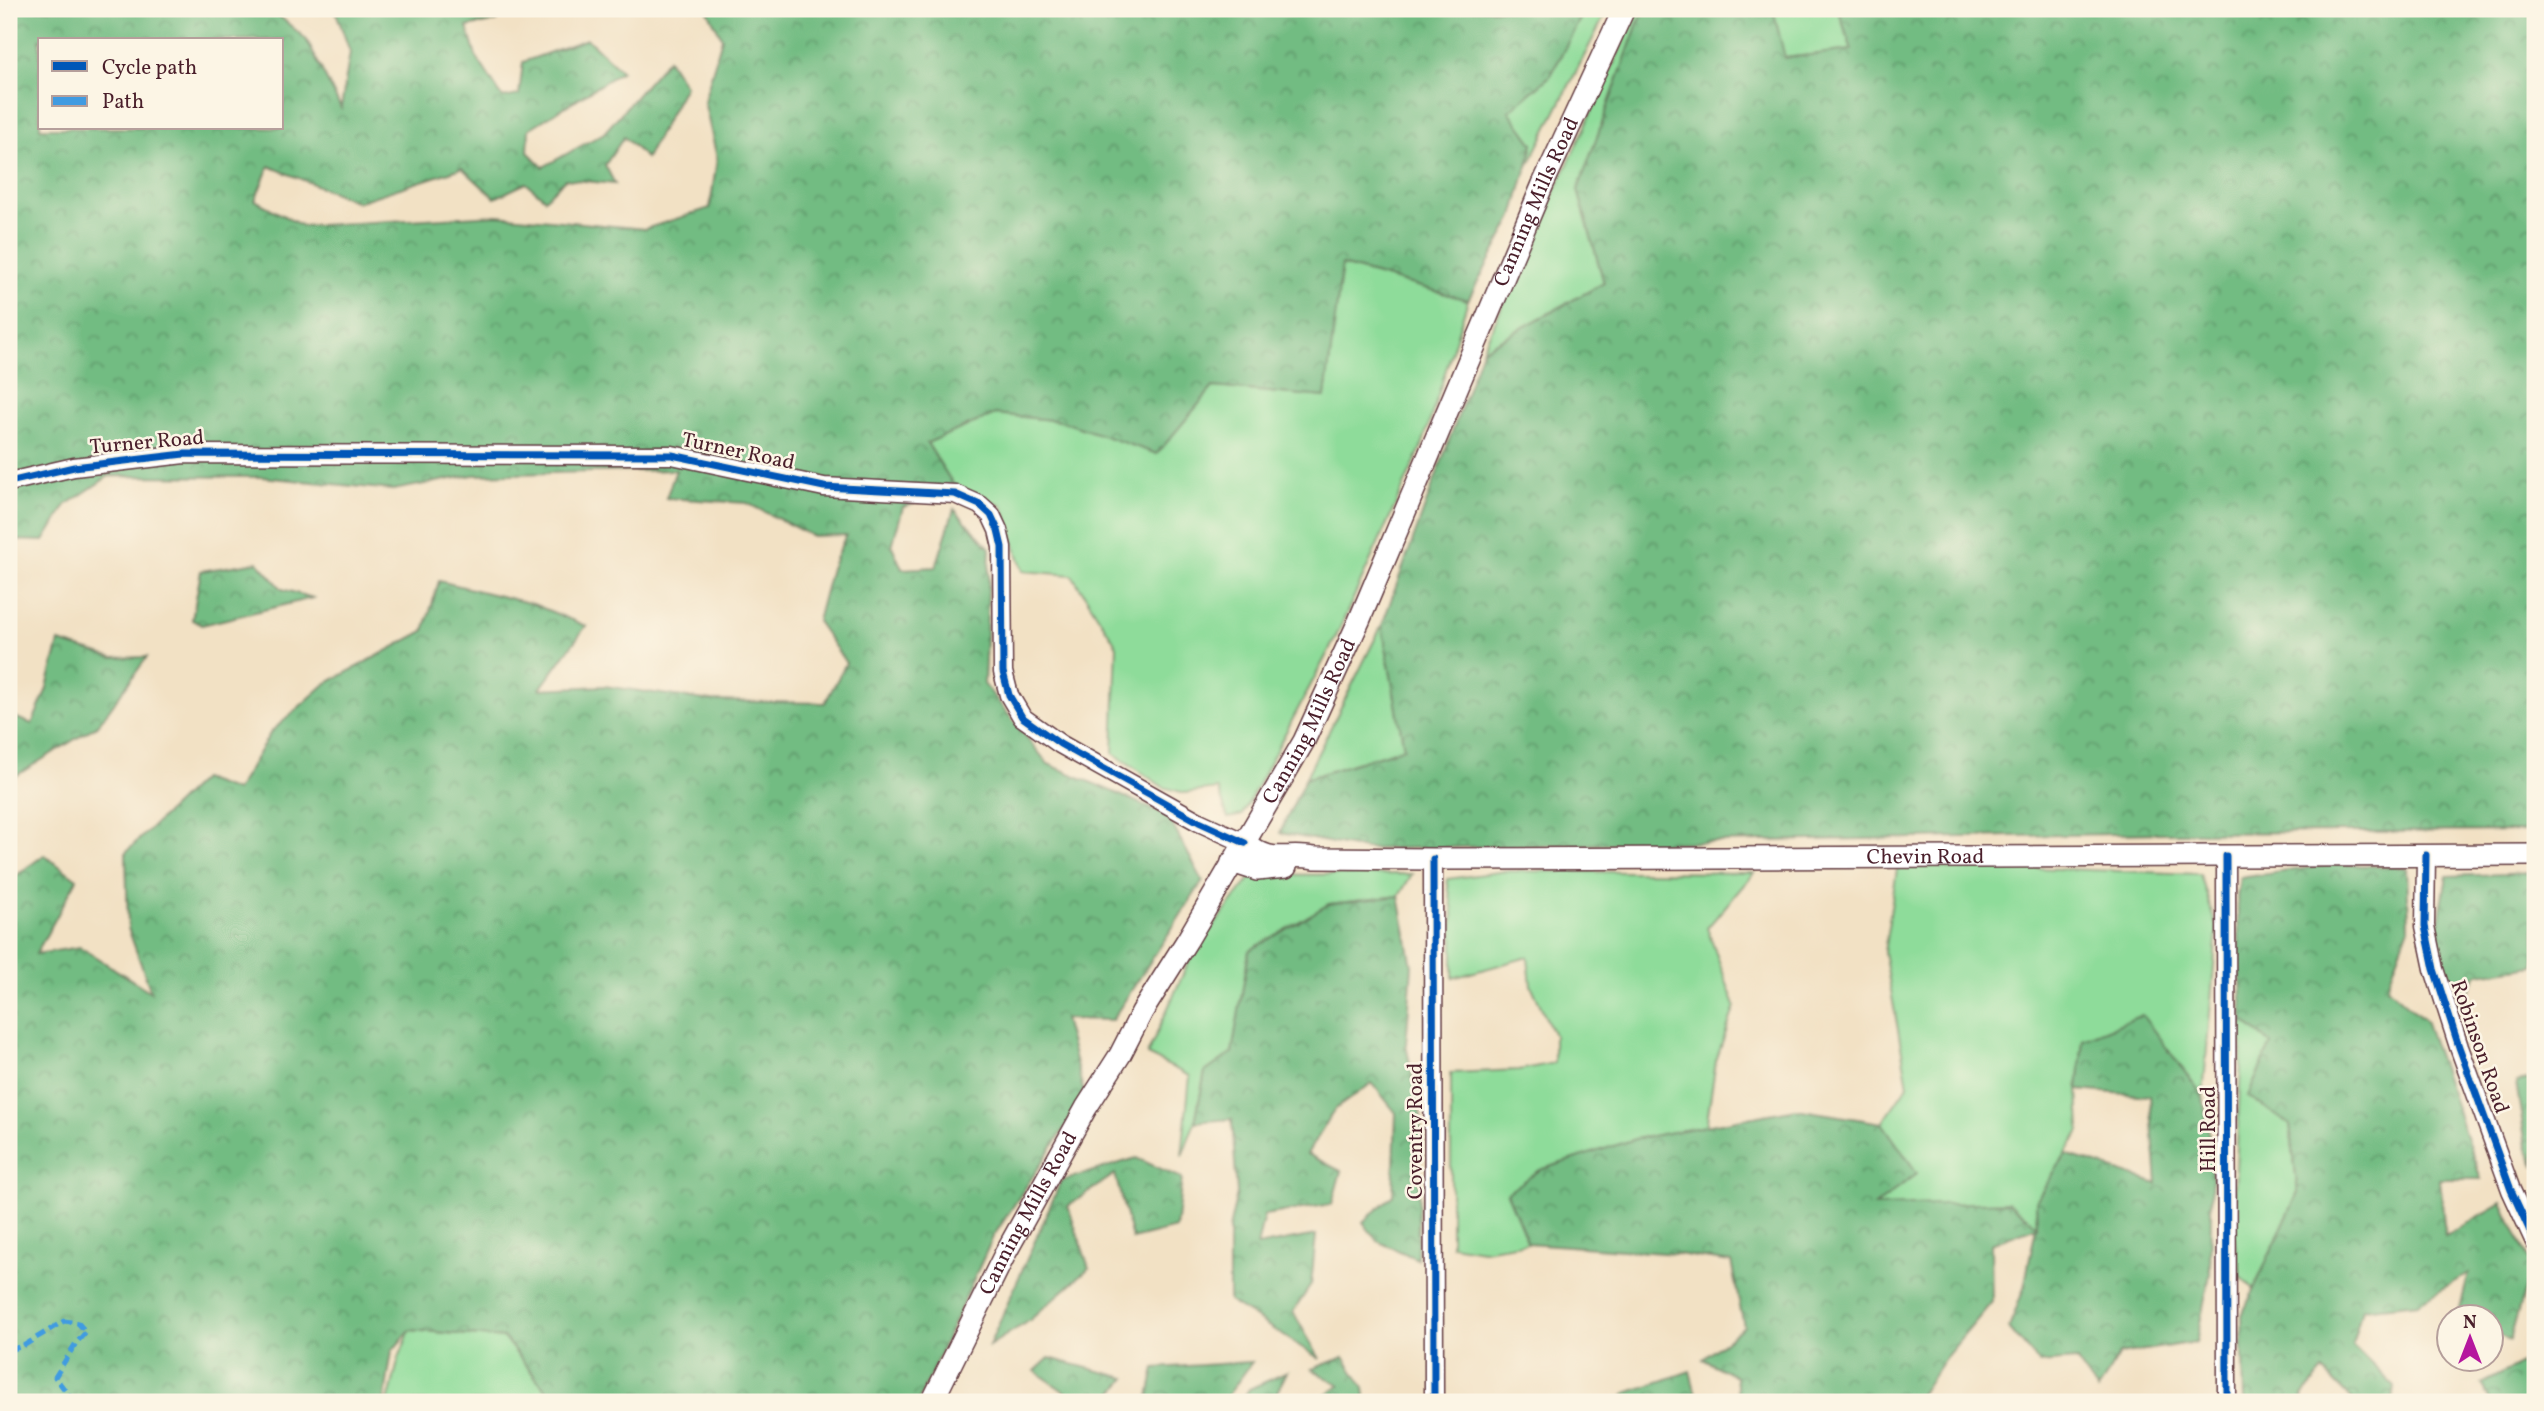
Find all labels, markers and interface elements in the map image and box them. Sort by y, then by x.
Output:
legend [38,38,284,130]
text: Cycle path [102,54,197,83]
text: Path [102,88,144,117]
street label: Canning Mills Road [1487,113,1586,291]
street label: Turner Road [89,424,205,462]
street label: Turner Road [679,426,797,478]
street label: Canning Mills Road [1256,634,1363,810]
street label: Chevin Road [1867,842,1984,872]
street label: Robinson Road [2443,976,2515,1118]
street label: Coventry Road [1402,1063,1431,1199]
street label: Hill Road [2195,1086,2224,1172]
street label: Canning Mills Road [972,1126,1085,1300]
north arrow [2436,1302,2506,1372]
text: N [2463,1310,2477,1336]

